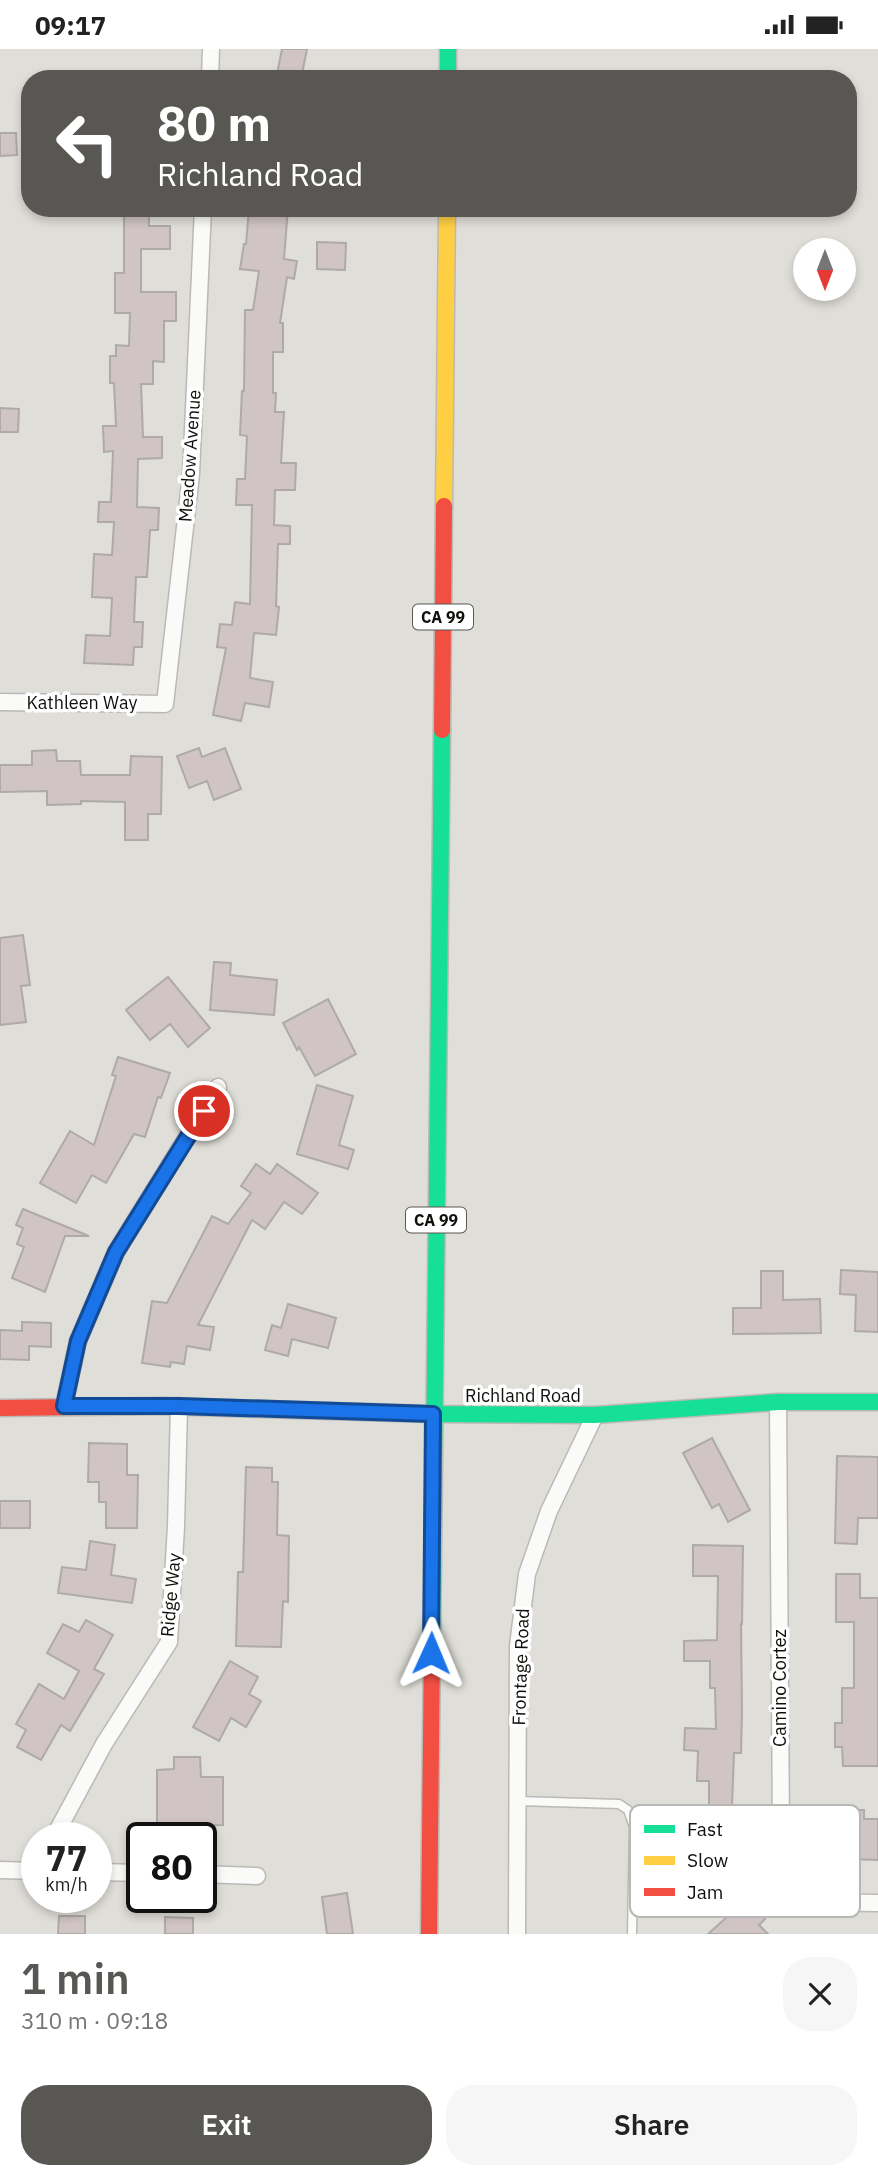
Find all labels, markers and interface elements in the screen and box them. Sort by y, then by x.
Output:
text: 09:17 [35,8,106,42]
text: 80 m [157,91,271,154]
icon: left [42,98,133,189]
text: Richland Road [157,153,363,195]
north arrow [793,238,856,301]
map controls [793,238,856,301]
street label: Meadow Avenue [173,389,206,523]
road number: CA 99 [413,604,473,629]
street label: Kathleen Way [27,691,137,714]
pin [174,1081,234,1141]
icon: arrive [185,1092,223,1130]
road number: CA 99 [406,1207,466,1233]
street label: Richland Road [465,1384,581,1407]
street label: Ridge Way [155,1552,186,1638]
street label: Frontage Road [507,1608,534,1726]
position arrow [394,1616,468,1690]
street label: Camino Cortez [768,1629,791,1747]
legend [630,1805,860,1917]
text: Fast [687,1817,723,1841]
speed limit sign: 80 [126,1822,217,1913]
text: 77 [45,1835,88,1881]
text: Slow [687,1848,728,1872]
text: km/h [45,1873,88,1896]
text: Jam [687,1880,723,1904]
text: 1 min [21,1951,130,2006]
button: close [783,1957,857,2031]
text: 310 m · 09:18 [21,2005,168,2035]
button: Exit [21,2085,432,2165]
button: Share [446,2085,857,2165]

